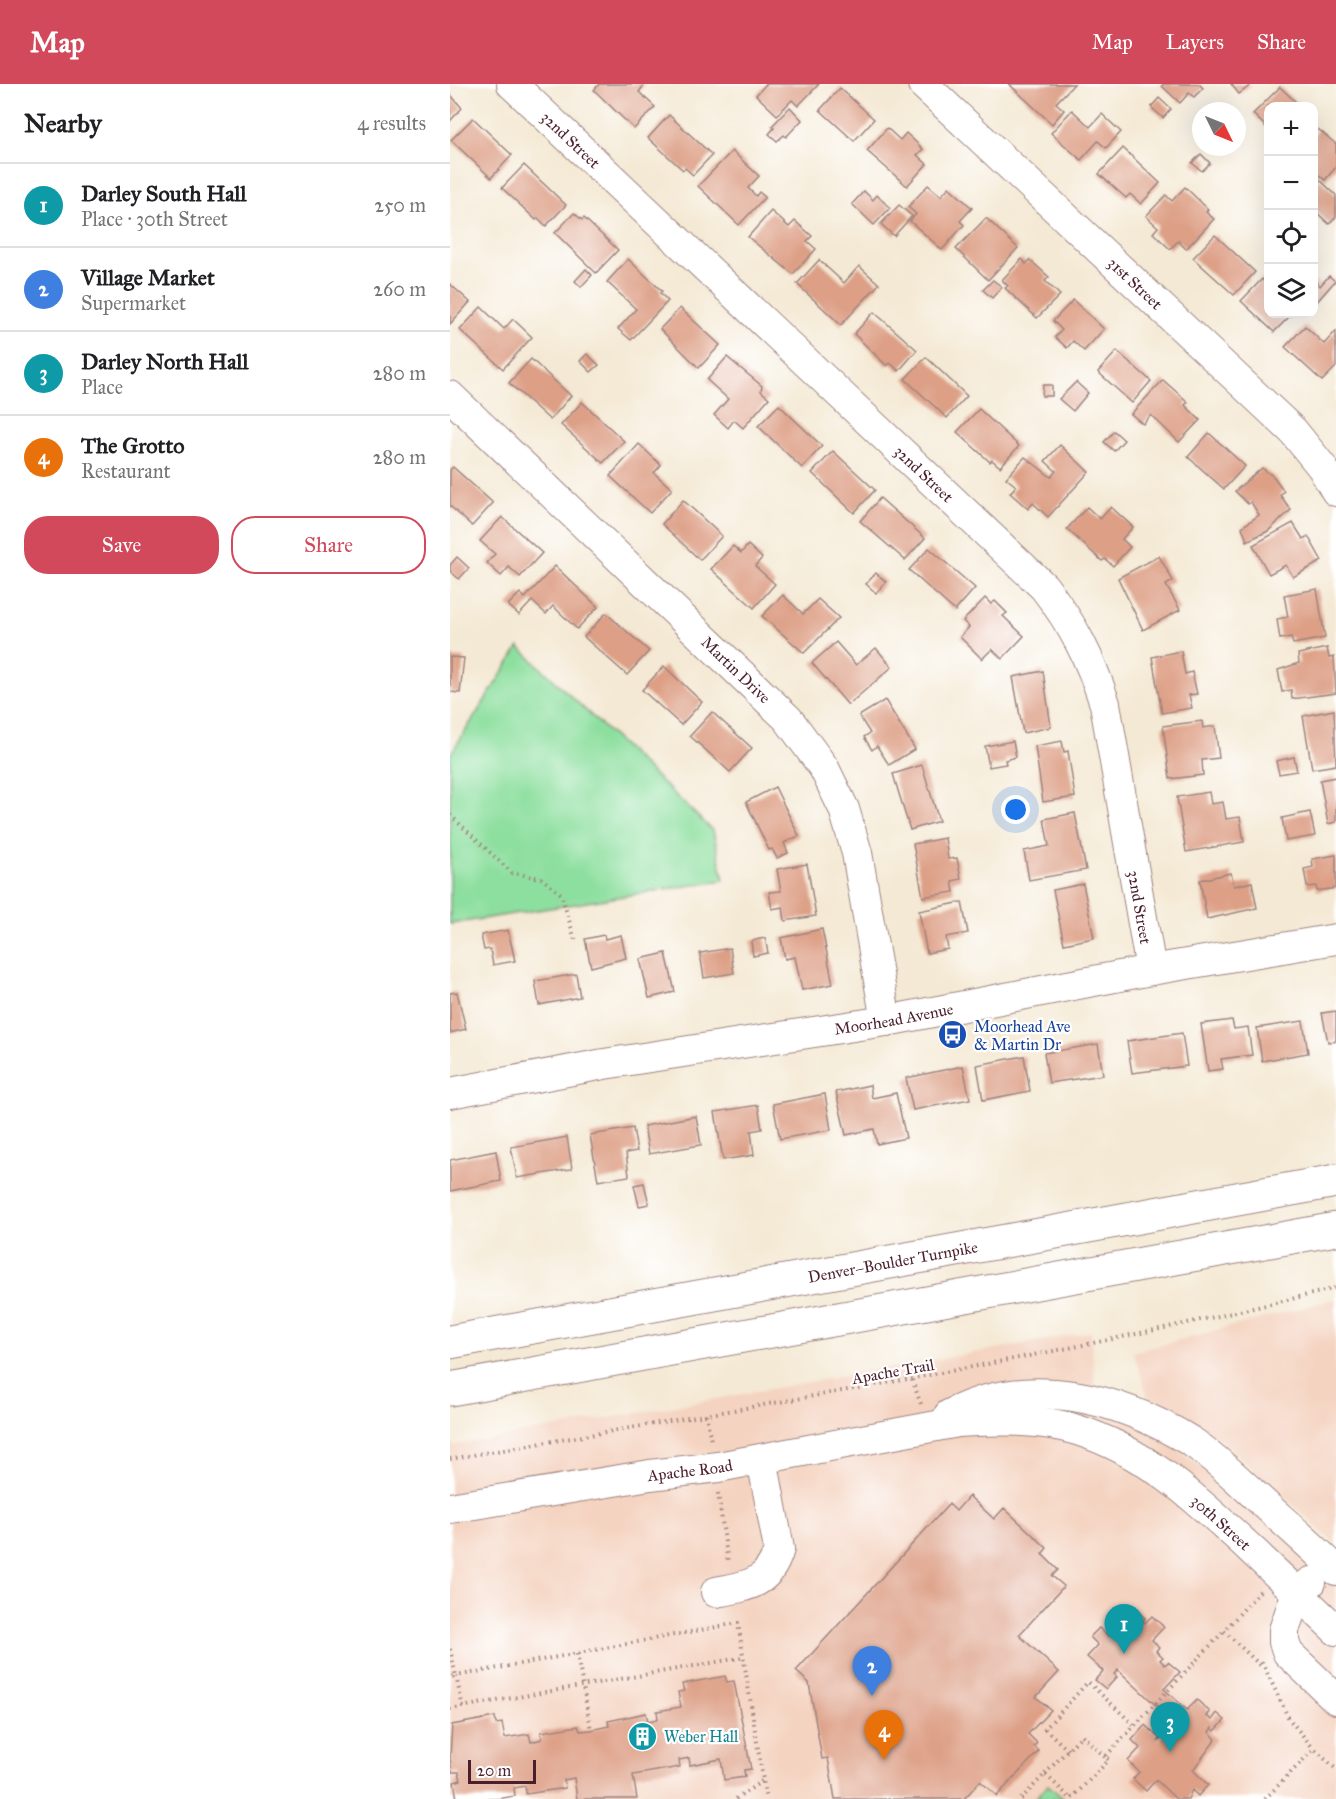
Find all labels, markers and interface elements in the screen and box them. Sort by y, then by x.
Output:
text: Map [30,25,85,60]
text: Map [1092,29,1133,55]
text: Layers [1166,29,1224,55]
text: Share [1257,29,1306,55]
north arrow [1192,102,1246,156]
map controls [1264,102,1318,318]
button: + [1264,102,1318,156]
text: Nearby [24,107,102,139]
street label: 32nd Street [537,108,604,173]
text: 4 results [357,111,426,135]
button: − [1264,156,1318,210]
text: Darley South Hall [81,180,246,207]
text: 1 [40,193,47,217]
text: 250 m [374,193,426,217]
text: Place · 30th Street [81,207,228,231]
button: locate [1264,210,1318,264]
street label: 31st Street [1104,253,1166,314]
text: Village Market [81,264,215,291]
button: layers [1264,264,1318,318]
text: 2 [39,277,48,301]
text: 260 m [373,277,426,301]
text: Supermarket [81,291,186,315]
text: Darley North Hall [81,348,248,375]
text: 3 [40,361,48,385]
text: 280 m [373,361,426,385]
text: Place [81,375,123,399]
text: The Grotto [81,432,184,459]
street label: 32nd Street [890,442,957,507]
text: 4 [38,445,49,469]
text: 280 m [373,445,426,469]
text: Restaurant [81,459,171,483]
button: Save [24,516,219,574]
button: Share [231,516,426,574]
street label: Martin Drive [697,633,775,708]
your location [1001,795,1030,824]
street label: 32nd Street [1124,869,1155,946]
street label: Moorhead Avenue [833,999,955,1039]
place label: Moorhead Ave & Martin Dr [974,1017,1071,1054]
bus stop icon: Moorhead Ave & Martin Dr [937,1019,969,1051]
street label: Denver–Boulder Turnpike [806,1237,980,1287]
street label: Apache Trail [849,1355,936,1388]
street label: Apache Road [646,1455,734,1485]
street label: 30th Street [1187,1491,1255,1555]
pin: 1 [1104,1604,1144,1654]
pin: 2 [852,1646,892,1696]
pin: 3 [1150,1702,1190,1752]
pin: 4 [864,1710,904,1760]
building icon: Weber Hall [627,1720,659,1752]
place label: Weber Hall [664,1727,739,1746]
scale bar [468,1757,536,1784]
text: 20 m [477,1761,511,1780]

